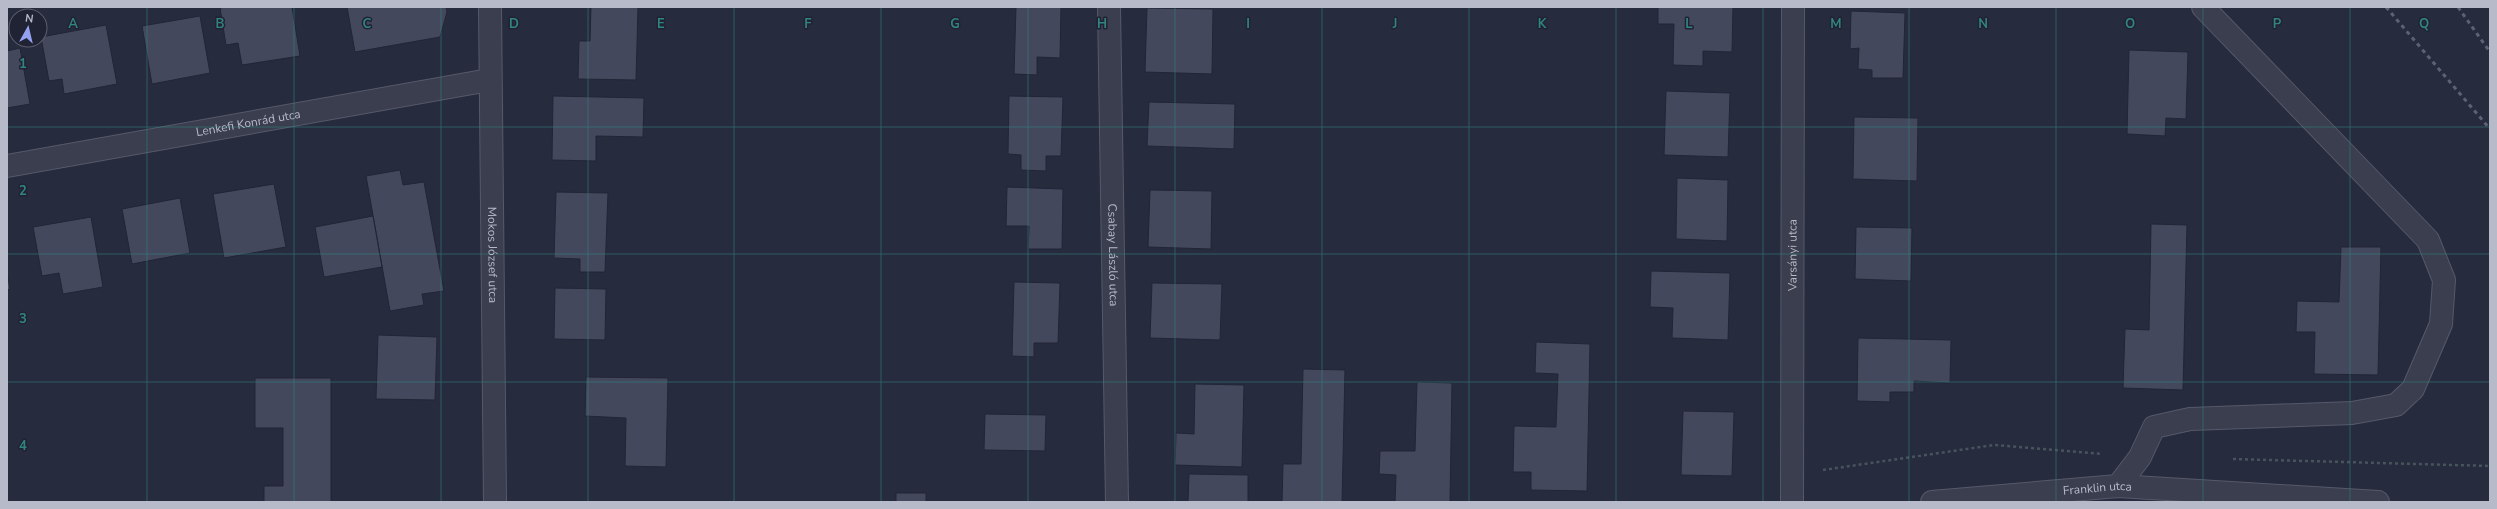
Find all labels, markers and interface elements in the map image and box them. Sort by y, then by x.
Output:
north arrow [8,8,48,48]
text: N [24,11,34,27]
text: A [68,15,78,33]
text: B [216,15,225,33]
text: C [363,15,372,33]
text: D [509,15,519,33]
text: E [657,15,665,33]
text: F [804,15,812,33]
text: G [950,15,960,33]
text: H [1097,15,1107,33]
text: I [1246,15,1250,33]
text: J [1392,15,1397,33]
text: K [1538,15,1547,33]
text: L [1685,15,1693,33]
text: M [1830,15,1842,33]
text: N [1978,15,1988,33]
text: O [2125,15,2135,33]
text: P [2273,15,2282,33]
text: Q [2419,15,2429,33]
text: 1 [19,55,27,73]
street label: Lenkefi Konrád utca [195,106,302,140]
text: 2 [19,182,27,200]
street label: Csabay László utca [1104,203,1122,307]
street label: Mokos József utca [484,207,501,303]
street label: Varsányi utca [1784,219,1801,292]
text: 3 [19,310,27,328]
text: 4 [19,437,27,455]
street label: Franklin utca [2062,478,2132,499]

